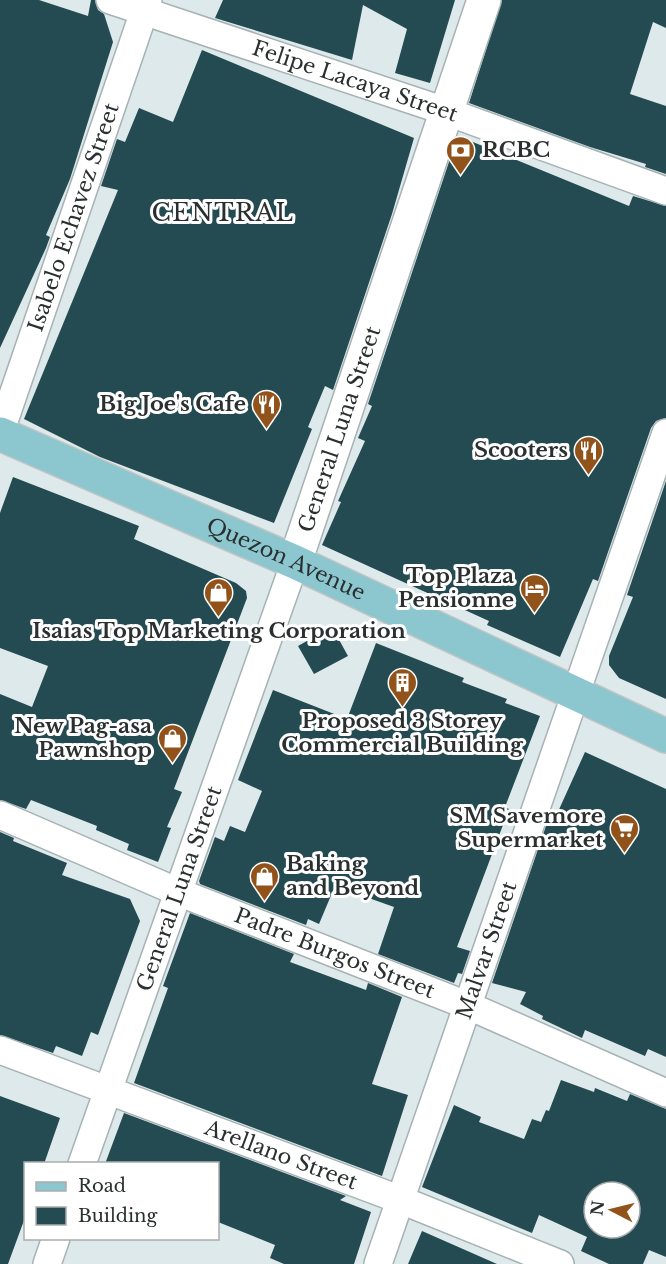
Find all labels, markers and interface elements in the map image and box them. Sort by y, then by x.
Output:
street label: Felipe Lacaya Street [249,35,461,128]
street label: Isabelo Echavez Street [23,100,125,335]
bank icon: RCBC [445,134,477,176]
place label: RCBC [482,137,550,163]
district label: CENTRAL [152,198,294,227]
street label: General Luna Street [293,323,386,536]
restaurant icon: Big Joe's Cafe [251,388,283,430]
place label: Big Joe's Cafe [99,391,246,417]
restaurant icon: Scooters [573,434,605,476]
place label: Scooters [474,437,568,463]
street label: Quezon Avenue [203,512,369,606]
place label: Top Plaza Pensionne [398,563,514,613]
hotel icon: Top Plaza Pensionne [519,572,551,614]
shop icon: Isaias Top Marketing Corporation [203,576,235,618]
place label: Isaias Top Marketing Corporation [32,618,406,644]
building icon: Proposed 3 Storey Commercial Building [386,666,418,708]
place label: Proposed 3 Storey Commercial Building [281,708,524,758]
place label: New Pag-asa Pawnshop [14,713,152,763]
shop icon: New Pag-asa Pawnshop [157,722,189,764]
street label: General Luna Street [131,783,228,995]
place label: SM Savemore Supermarket [449,803,603,853]
supermarket icon: SM Savemore Supermarket [608,812,640,854]
place label: Baking and Beyond [286,851,420,901]
shop icon: Baking and Beyond [249,860,281,902]
street label: Malvar Street [451,878,523,1023]
street label: Padre Burgos Street [231,902,438,1004]
street label: Arellano Street [200,1114,361,1195]
legend [24,1162,219,1240]
text: Road [78,1175,126,1197]
north arrow [582,1180,642,1240]
text: N [586,1199,608,1217]
text: Building [78,1205,157,1227]

